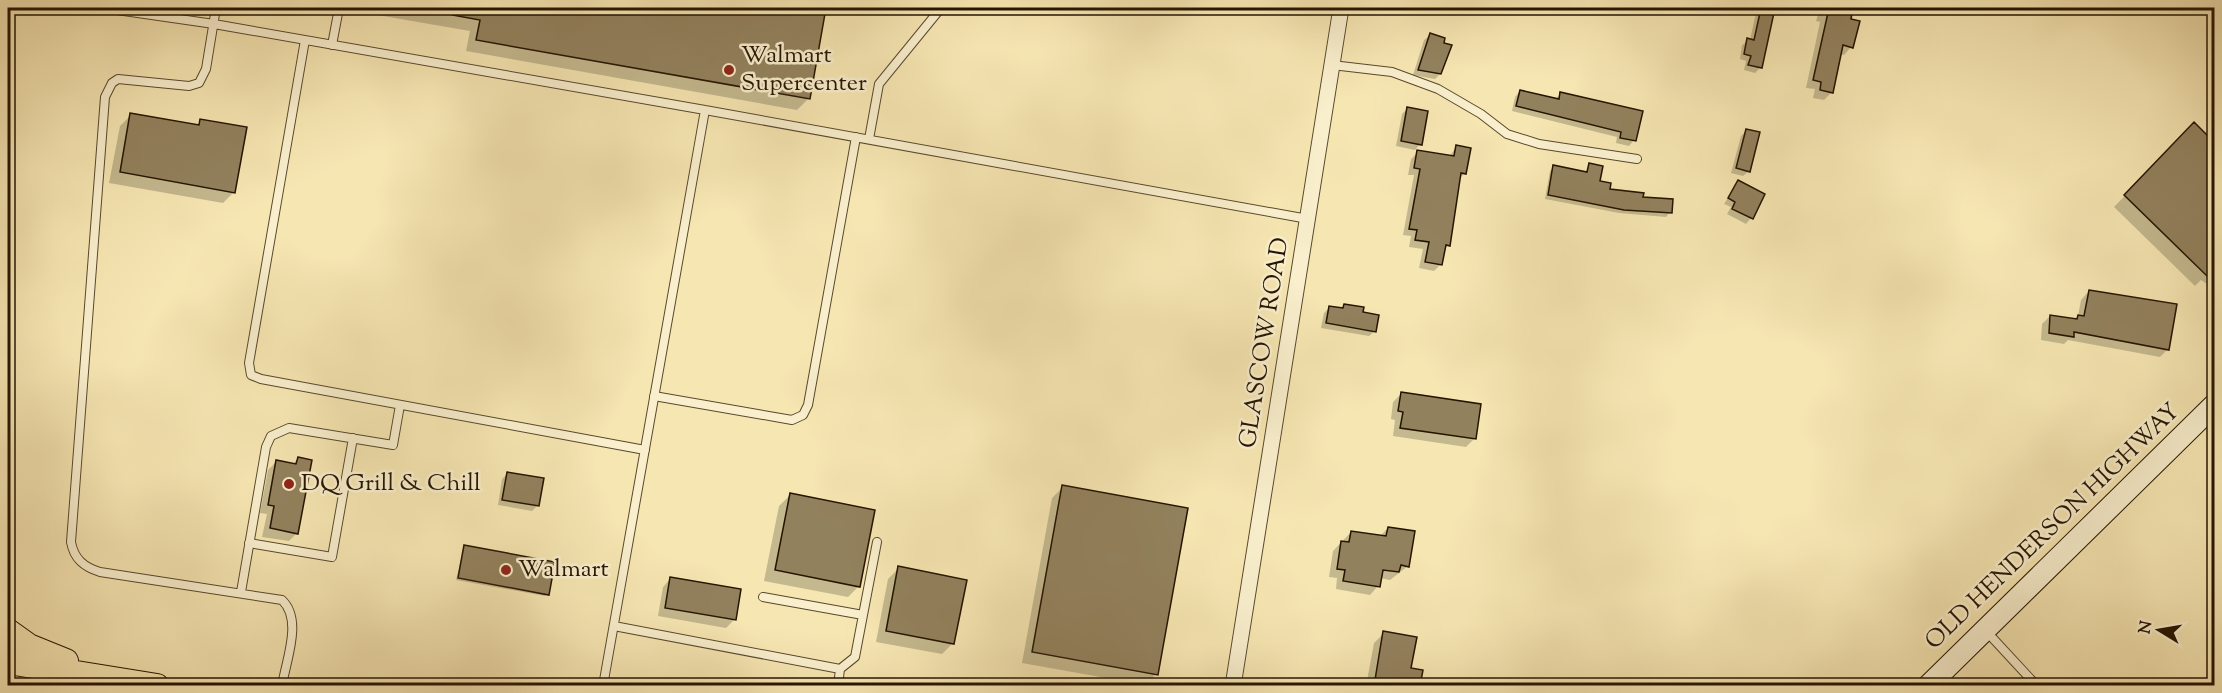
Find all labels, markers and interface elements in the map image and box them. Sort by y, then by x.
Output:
place label: Walmart Supercenter [741,39,867,101]
marker: Walmart Supercenter [722,63,736,77]
street label: GLASCOW ROAD [1232,235,1298,451]
street label: OLD HENDERSON HIGHWAY [1920,398,2186,656]
place label: DQ Grill & Chill [301,467,481,501]
marker: DQ Grill & Chill [282,477,296,491]
place label: Walmart [518,553,609,587]
marker: Walmart [499,563,513,577]
north arrow [2129,600,2189,660]

